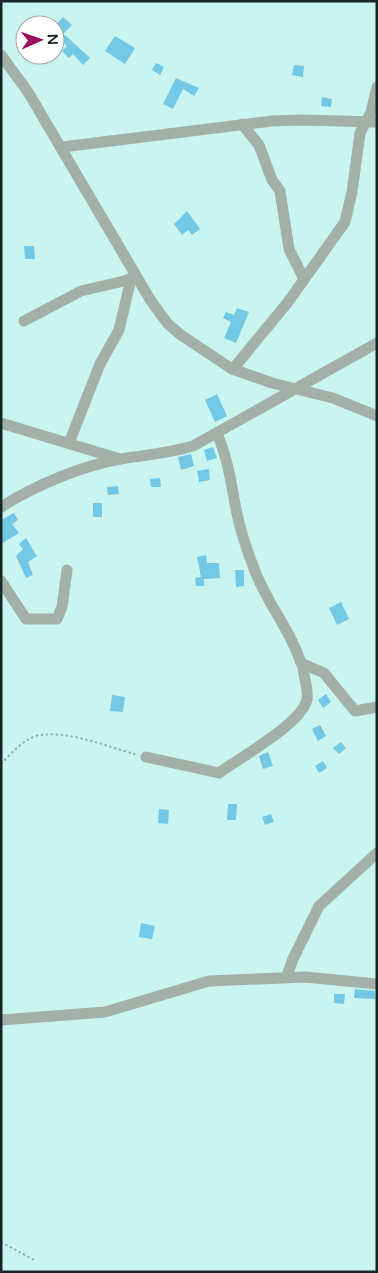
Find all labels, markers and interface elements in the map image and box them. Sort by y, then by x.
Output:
north arrow [15,15,65,65]
text: N [44,34,61,45]

